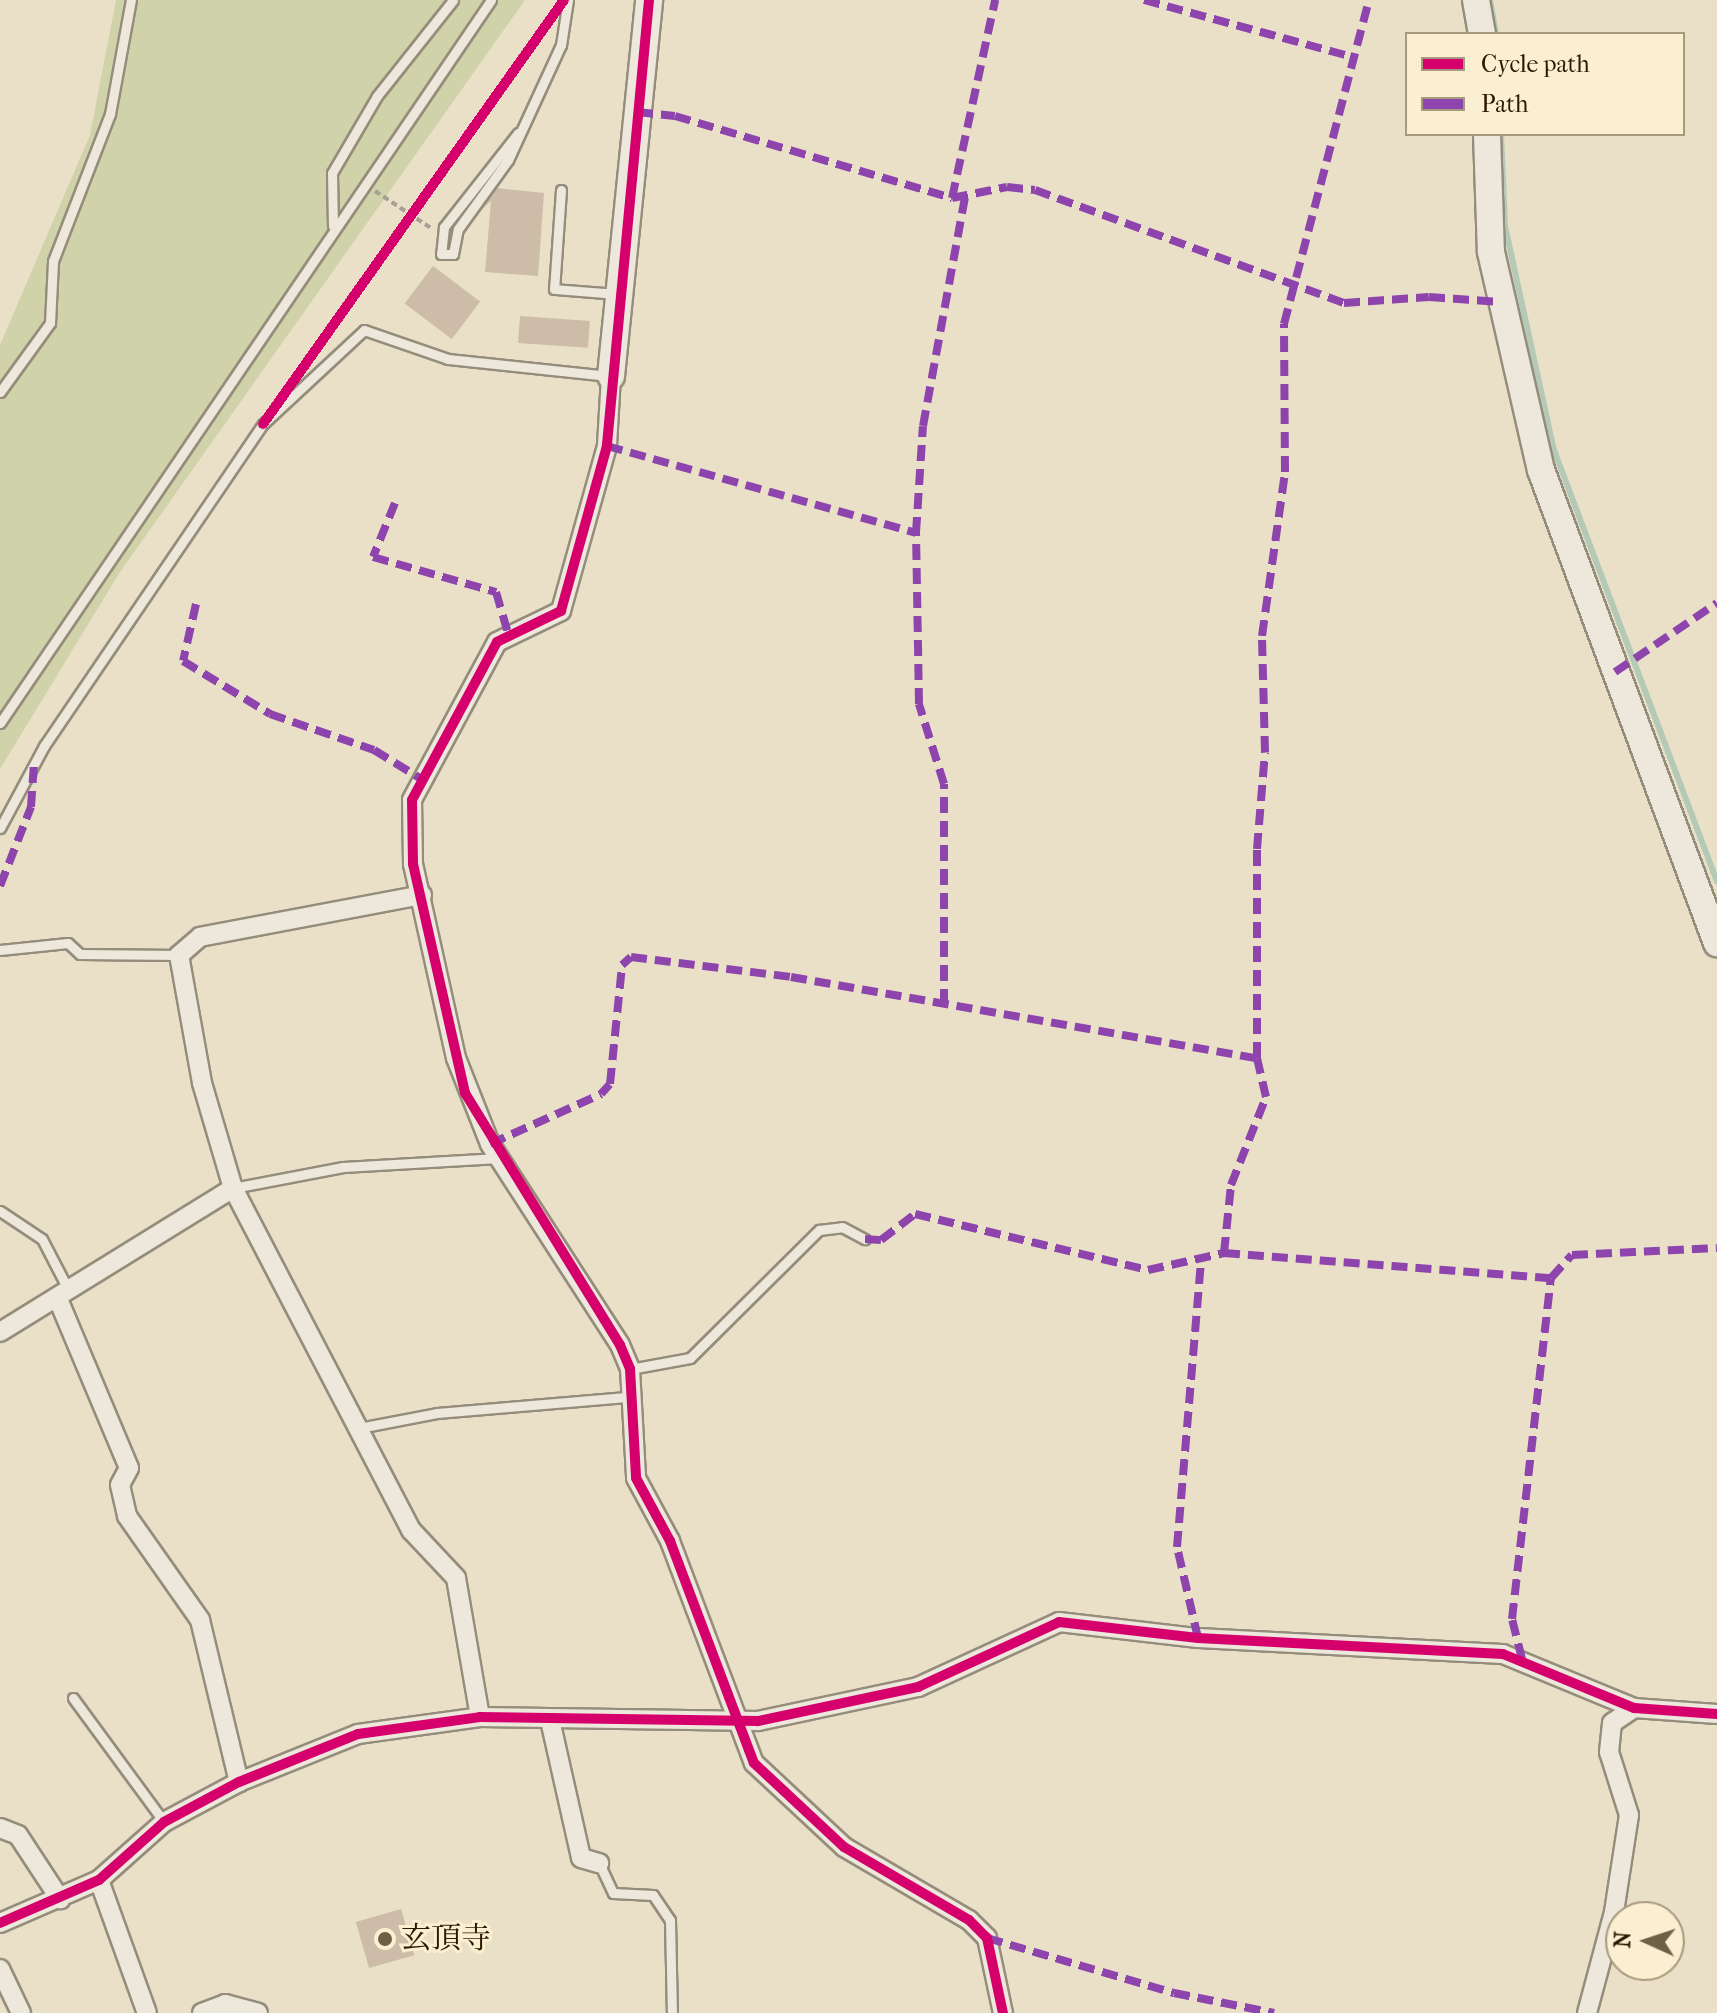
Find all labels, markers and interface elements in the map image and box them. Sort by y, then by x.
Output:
legend [1405,32,1685,136]
text: Cycle path [1481,50,1590,78]
text: Path [1481,90,1528,118]
north arrow [1605,1901,1685,1981]
place label: 玄頂寺 [401,1921,491,1957]
marker: 玄頂寺 [376,1930,394,1948]
text: N [1610,1931,1636,1949]

